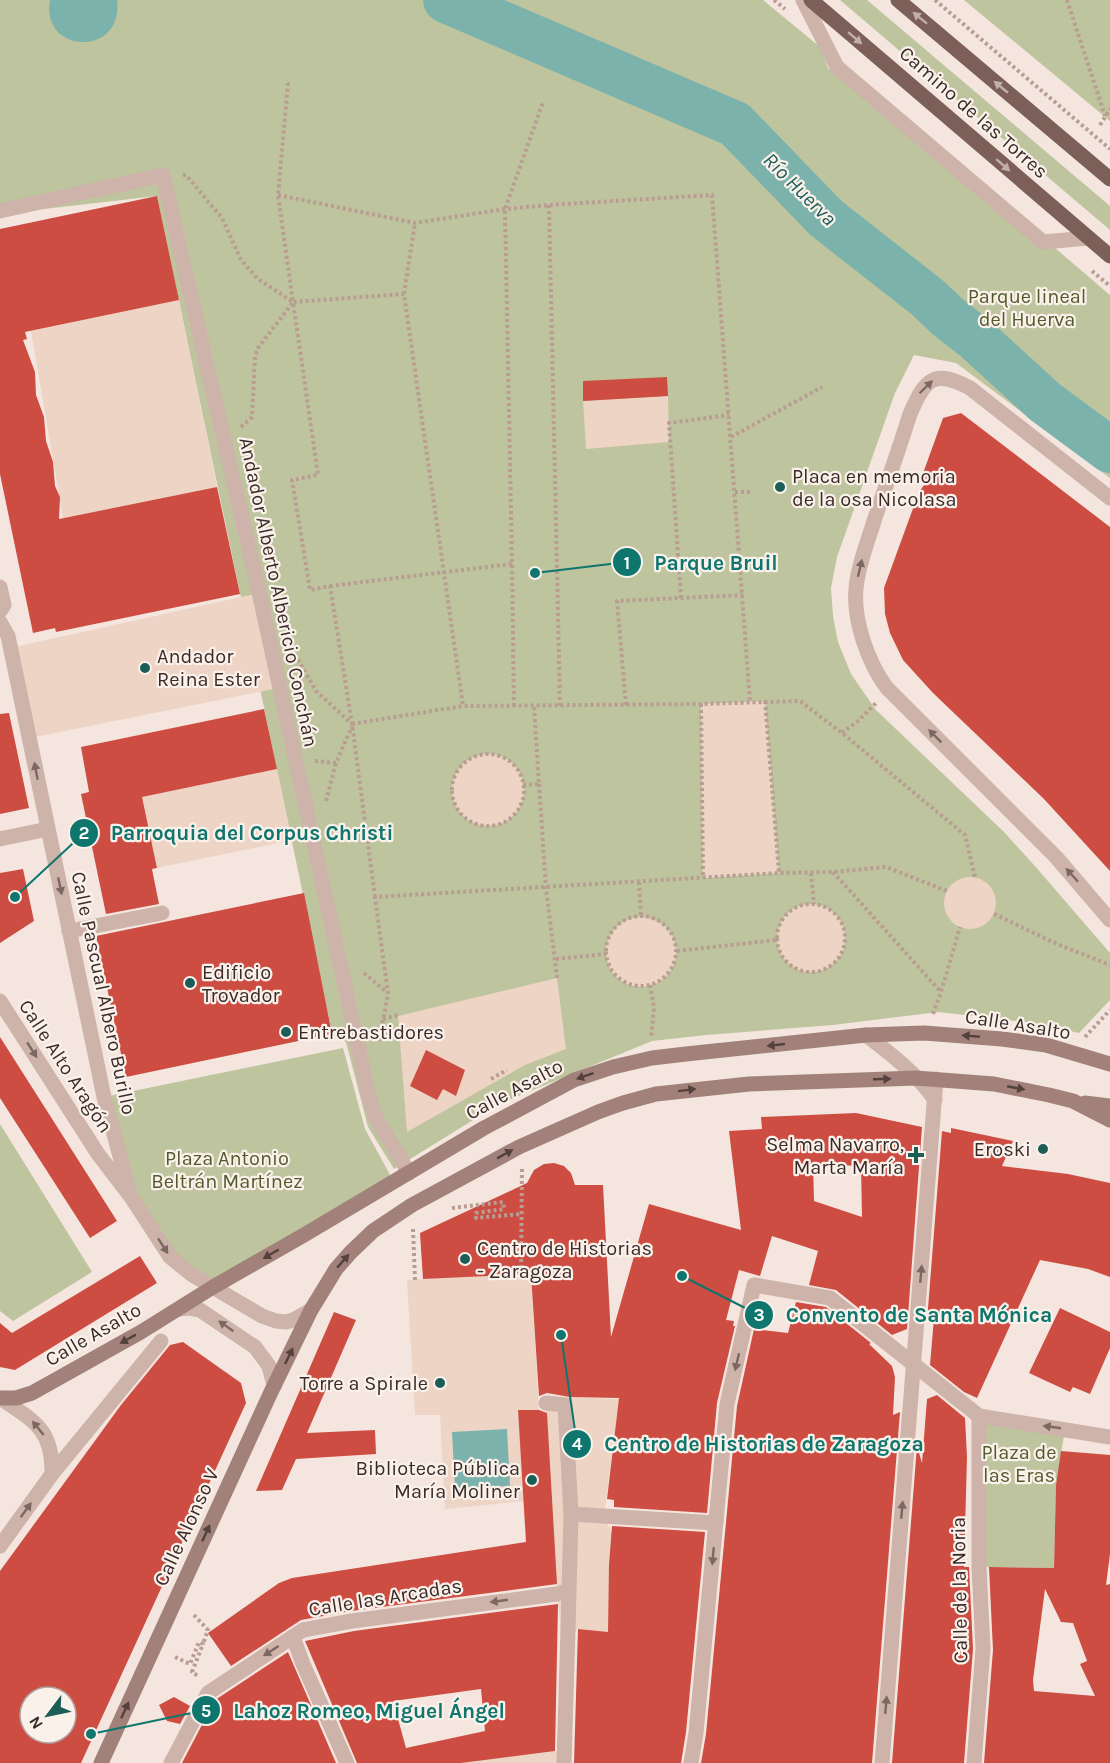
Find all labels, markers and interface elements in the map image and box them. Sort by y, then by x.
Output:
one-way arrow [912,12,928,25]
one-way arrow [847,31,862,44]
street label: Camino de las Torres [895,42,1053,183]
one-way arrow [993,80,1009,93]
water label: Río Huerva [759,148,841,230]
one-way arrow [995,158,1010,171]
park label: Parque lineal del Huerva [968,285,1086,331]
one-way arrow [919,380,933,394]
street label: Andador Alberto Albericio Conchán [234,435,323,749]
place label: Placa en memoria de la osa Nicolasa [792,465,956,511]
marker: Placa en memoria de la osa Nicolasa [773,480,787,494]
callout: Parque Bruil [612,543,790,582]
text: Parque Bruil [654,551,778,576]
text: 1 [624,552,630,574]
one-way arrow [856,559,865,578]
place label: Andador Reina Ester [157,645,261,691]
marker: Andador Reina Ester [138,661,152,675]
one-way arrow [929,730,943,744]
one-way arrow [32,762,41,781]
callout: Parroquia del Corpus Christi [69,813,406,852]
text: Parroquia del Corpus Christi [111,821,393,846]
text: 2 [79,822,89,844]
one-way arrow [1066,868,1079,883]
street label: Calle Pascual Albero Burillo [66,869,141,1117]
one-way arrow [56,877,65,896]
place label: Edificio Trovador [202,961,281,1007]
marker: Edificio Trovador [183,976,197,990]
street label: Calle Alto Aragón [14,996,117,1137]
street label: Calle Asalto [963,1005,1072,1044]
place label: Entrebastidores [298,1021,444,1044]
marker: Entrebastidores [279,1025,293,1039]
one-way arrow [961,1031,980,1041]
one-way arrow [767,1040,786,1049]
one-way arrow [26,1042,37,1059]
street label: Calle Asalto [462,1054,567,1125]
one-way arrow [576,1072,594,1082]
one-way arrow [872,1074,891,1083]
one-way arrow [1006,1084,1025,1093]
one-way arrow [678,1085,697,1094]
place label: Selma Navarro, Marta María [766,1133,904,1179]
place label: Eroski [974,1138,1031,1161]
marker: Eroski [1036,1142,1050,1156]
park label: Plaza Antonio Beltrán Martínez [151,1147,303,1193]
marker: Selma Navarro, Marta María [909,1148,923,1162]
one-way arrow [496,1150,513,1160]
place label: Centro de Historias - Zaragoza [477,1237,652,1283]
one-way arrow [157,1238,168,1254]
one-way arrow [263,1249,280,1259]
marker: Centro de Historias - Zaragoza [458,1252,472,1266]
one-way arrow [336,1254,349,1269]
one-way arrow [917,1265,926,1284]
callout: Convento de Santa Mónica [744,1295,1064,1334]
street label: Calle Asalto [41,1298,145,1371]
text: Convento de Santa Mónica [786,1303,1052,1327]
text: 3 [753,1304,765,1326]
one-way arrow [218,1321,234,1333]
one-way arrow [120,1334,137,1344]
one-way arrow [284,1347,293,1364]
one-way arrow [731,1353,741,1372]
place label: Torre a Spirale [300,1372,428,1395]
marker: Torre a Spirale [433,1376,447,1390]
one-way arrow [32,1420,45,1436]
one-way arrow [1043,1423,1062,1432]
callout: Centro de Historias de Zaragoza [562,1424,936,1463]
text: Centro de Historias de Zaragoza [604,1432,924,1456]
text: 4 [572,1433,583,1455]
park label: Plaza de las Eras [981,1441,1057,1487]
place label: Biblioteca Pública María Moliner [355,1457,521,1503]
street label: Calle Alonso V [149,1465,224,1590]
marker: Biblioteca Pública María Moliner [525,1473,539,1487]
one-way arrow [897,1501,907,1520]
one-way arrow [20,1502,32,1518]
street label: Calle de la Noria [947,1517,972,1663]
one-way arrow [202,1524,211,1541]
one-way arrow [708,1546,718,1565]
street label: Calle las Arcadas [307,1574,463,1621]
one-way arrow [489,1597,508,1606]
one-way arrow [262,1646,279,1657]
north arrow [18,1685,78,1745]
callout: Lahoz Romeo, Miguel Ángel [191,1691,517,1730]
one-way arrow [882,1695,891,1714]
text: Lahoz Romeo, Miguel Ángel [233,1697,505,1723]
text: 5 [201,1700,211,1722]
one-way arrow [120,1701,129,1718]
text: N [25,1713,47,1733]

